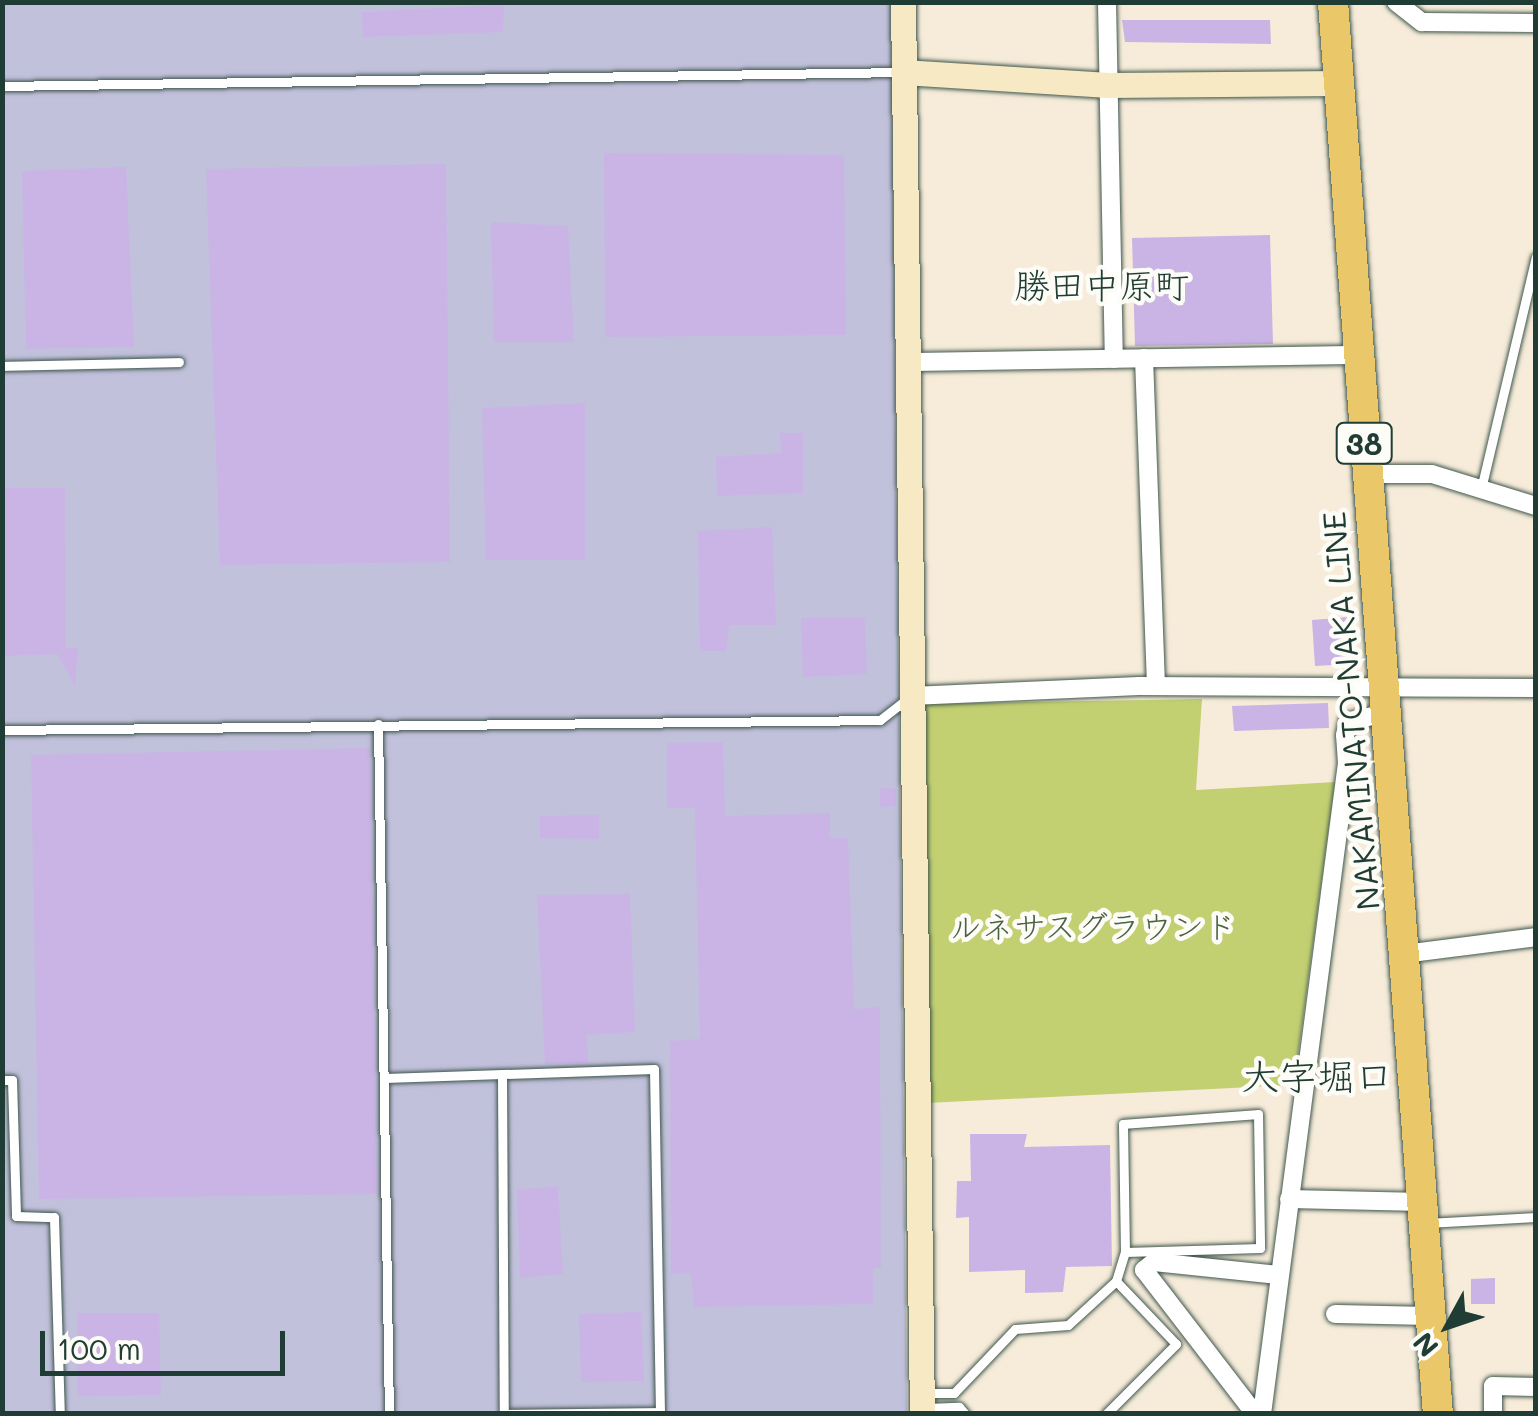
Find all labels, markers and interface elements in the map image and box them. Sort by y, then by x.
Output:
district label: 勝田中原町 [1015,263,1189,305]
road number: 38 [1334,418,1394,468]
street label: NAKAMINATO-NAKA LINE [1313,510,1387,912]
park label: ルネサスグラウンド [949,906,1237,944]
district label: 大字堀口 [1241,1053,1393,1099]
north arrow [1398,1276,1498,1376]
scale bar [45,1311,290,1373]
text: N [1404,1326,1446,1365]
text: 100 m [57,1328,141,1368]

